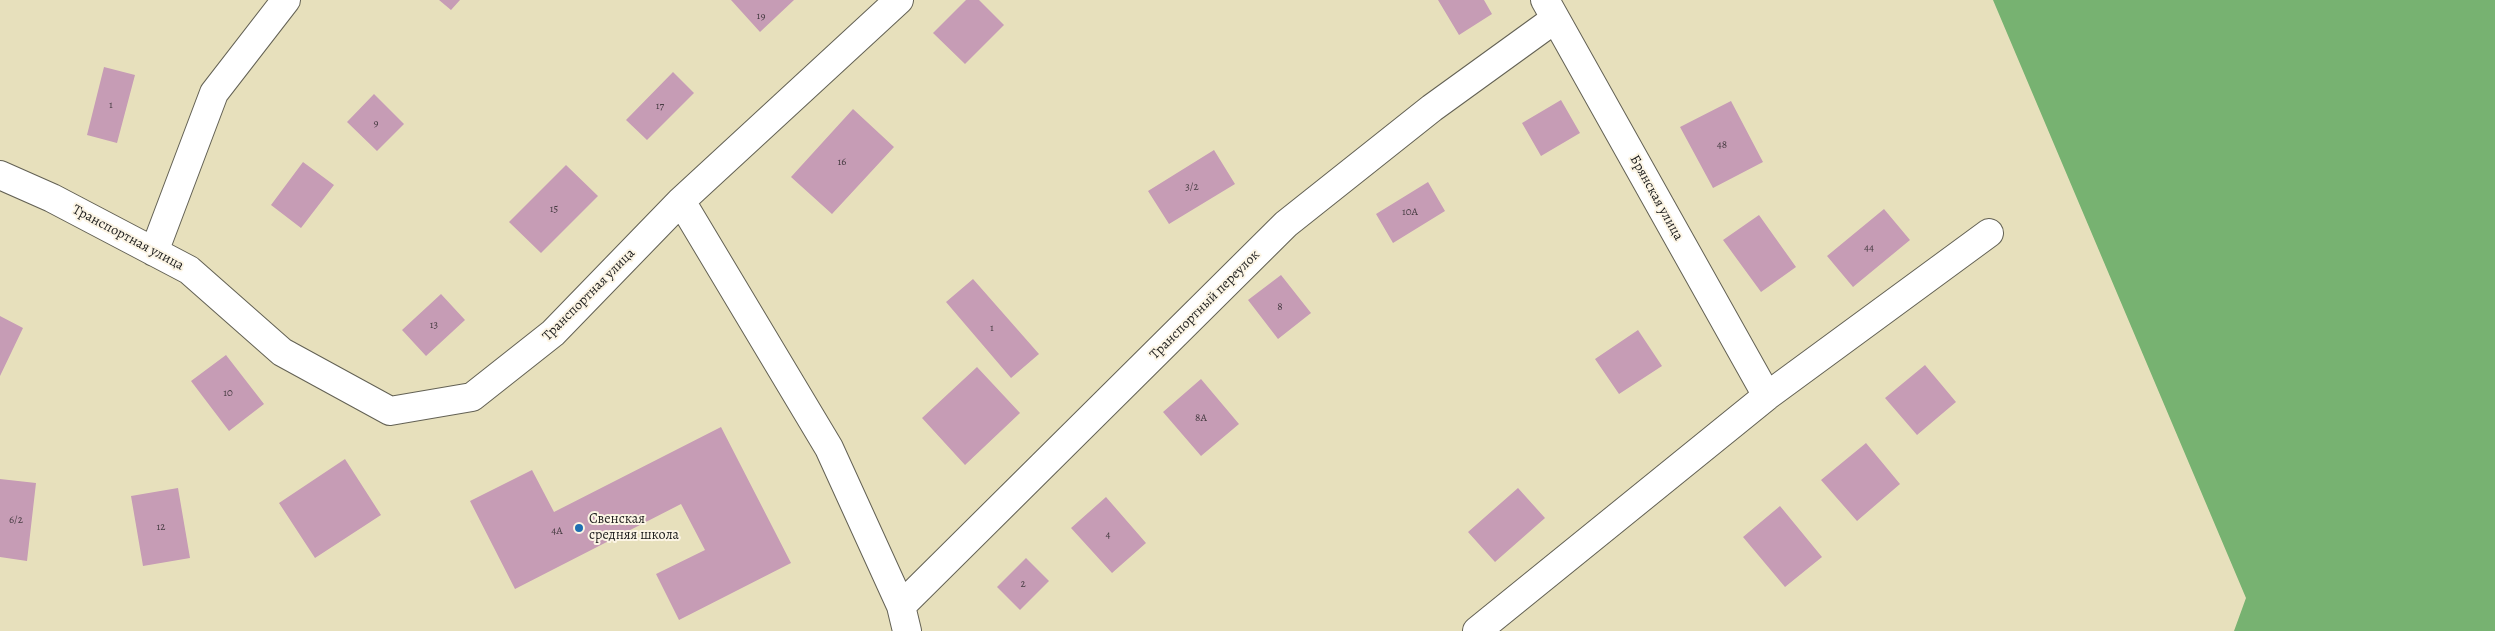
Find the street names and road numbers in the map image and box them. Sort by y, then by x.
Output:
street label: Брянская улица [1626,152,1686,244]
street label: Транспортная улица [69,202,187,274]
street label: Транспортная улица [539,245,639,345]
street label: Транспортный переулок [1147,247,1263,363]

